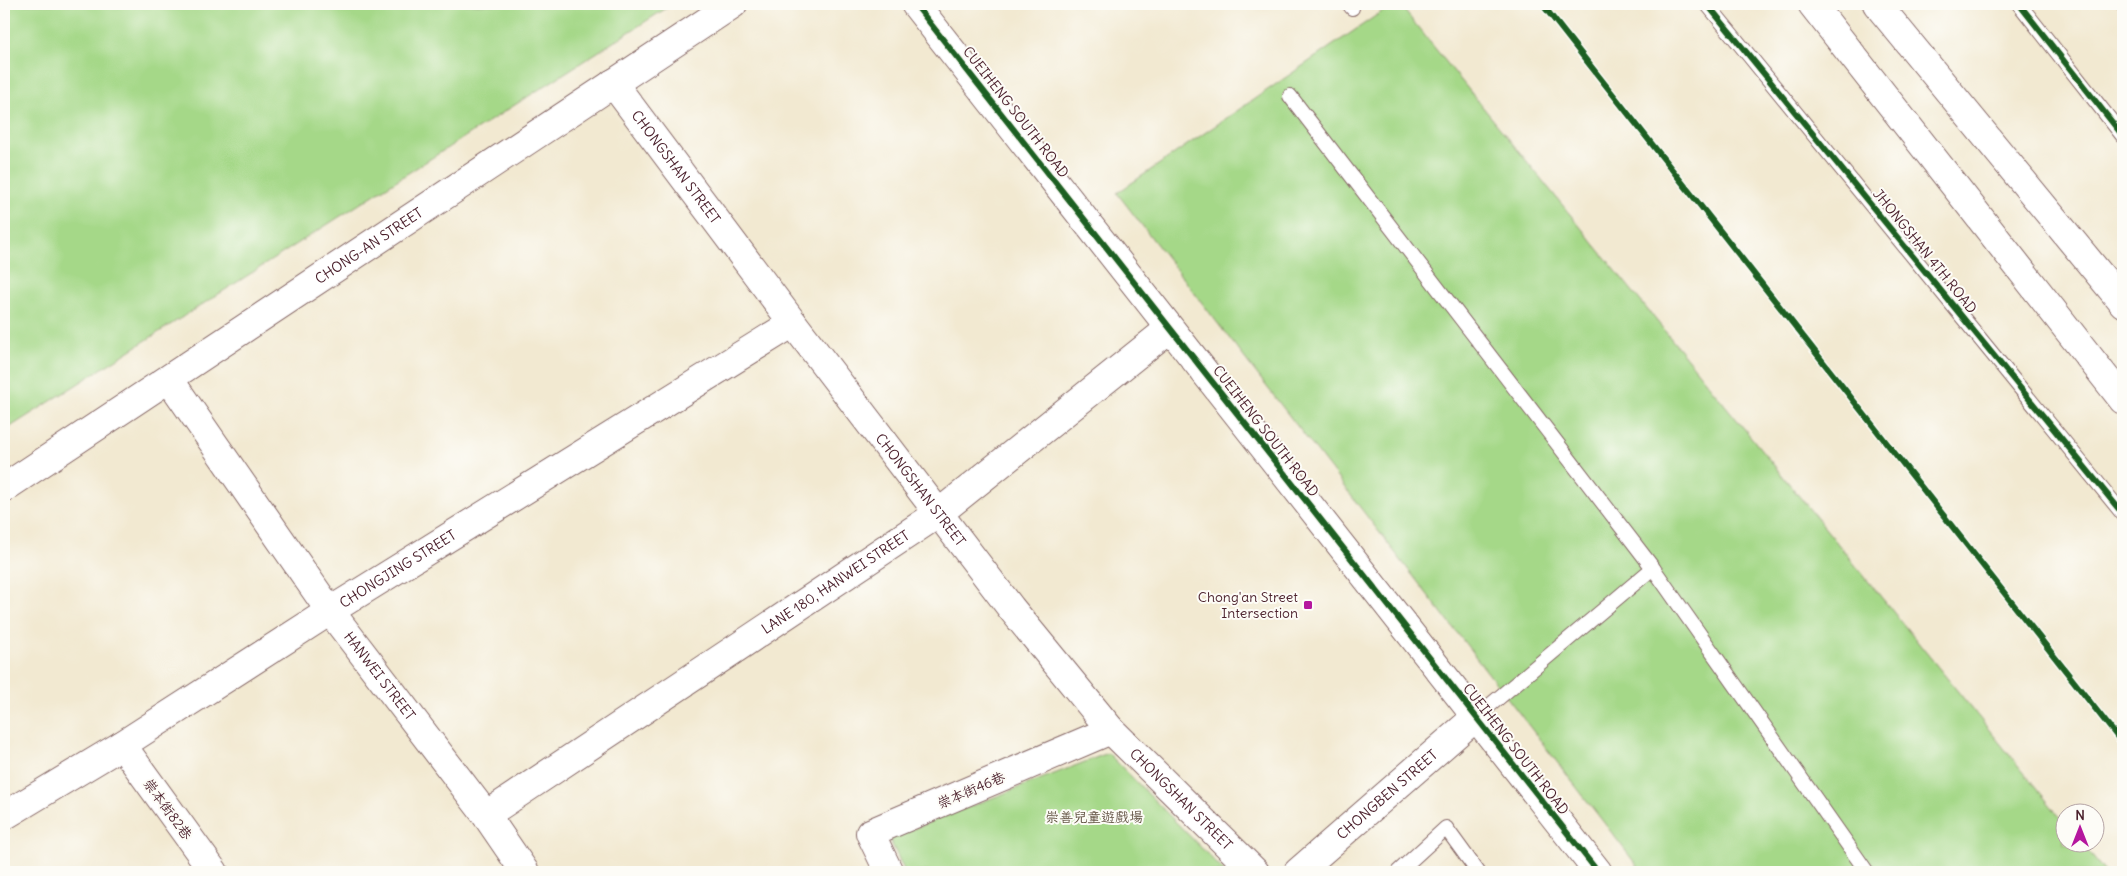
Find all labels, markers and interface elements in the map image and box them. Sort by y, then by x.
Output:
street label: CUEIHENG SOUTH ROAD [959,43,1073,181]
street label: CHONGSHAN STREET [628,107,724,227]
street label: JHONGSHAN 4TH ROAD [1869,185,1981,317]
street label: CHONG-AN STREET [312,204,426,288]
street label: CUEIHENG SOUTH ROAD [1209,362,1323,500]
street label: CHONGSHAN STREET [872,430,969,550]
street label: CHONGJING STREET [336,526,459,612]
street label: LANE 180, HANWEI STREET [758,526,913,638]
place label: Chong'an Street Intersection [1198,588,1298,622]
marker: Chong'an Street Intersection [1302,599,1314,611]
street label: HANWEI STREET [340,628,419,724]
street label: CUEIHENG SOUTH ROAD [1459,680,1573,818]
street label: CHONGSHAN STREET [1126,744,1236,854]
street label: CHONGBEN STREET [1333,746,1441,843]
street label: 崇本街46巷 [934,767,1009,812]
street label: 崇本街82巷 [140,775,197,844]
north arrow [2054,804,2104,854]
text: N [2075,806,2085,824]
park label: 崇善兒童遊戲場 [1045,808,1143,826]

